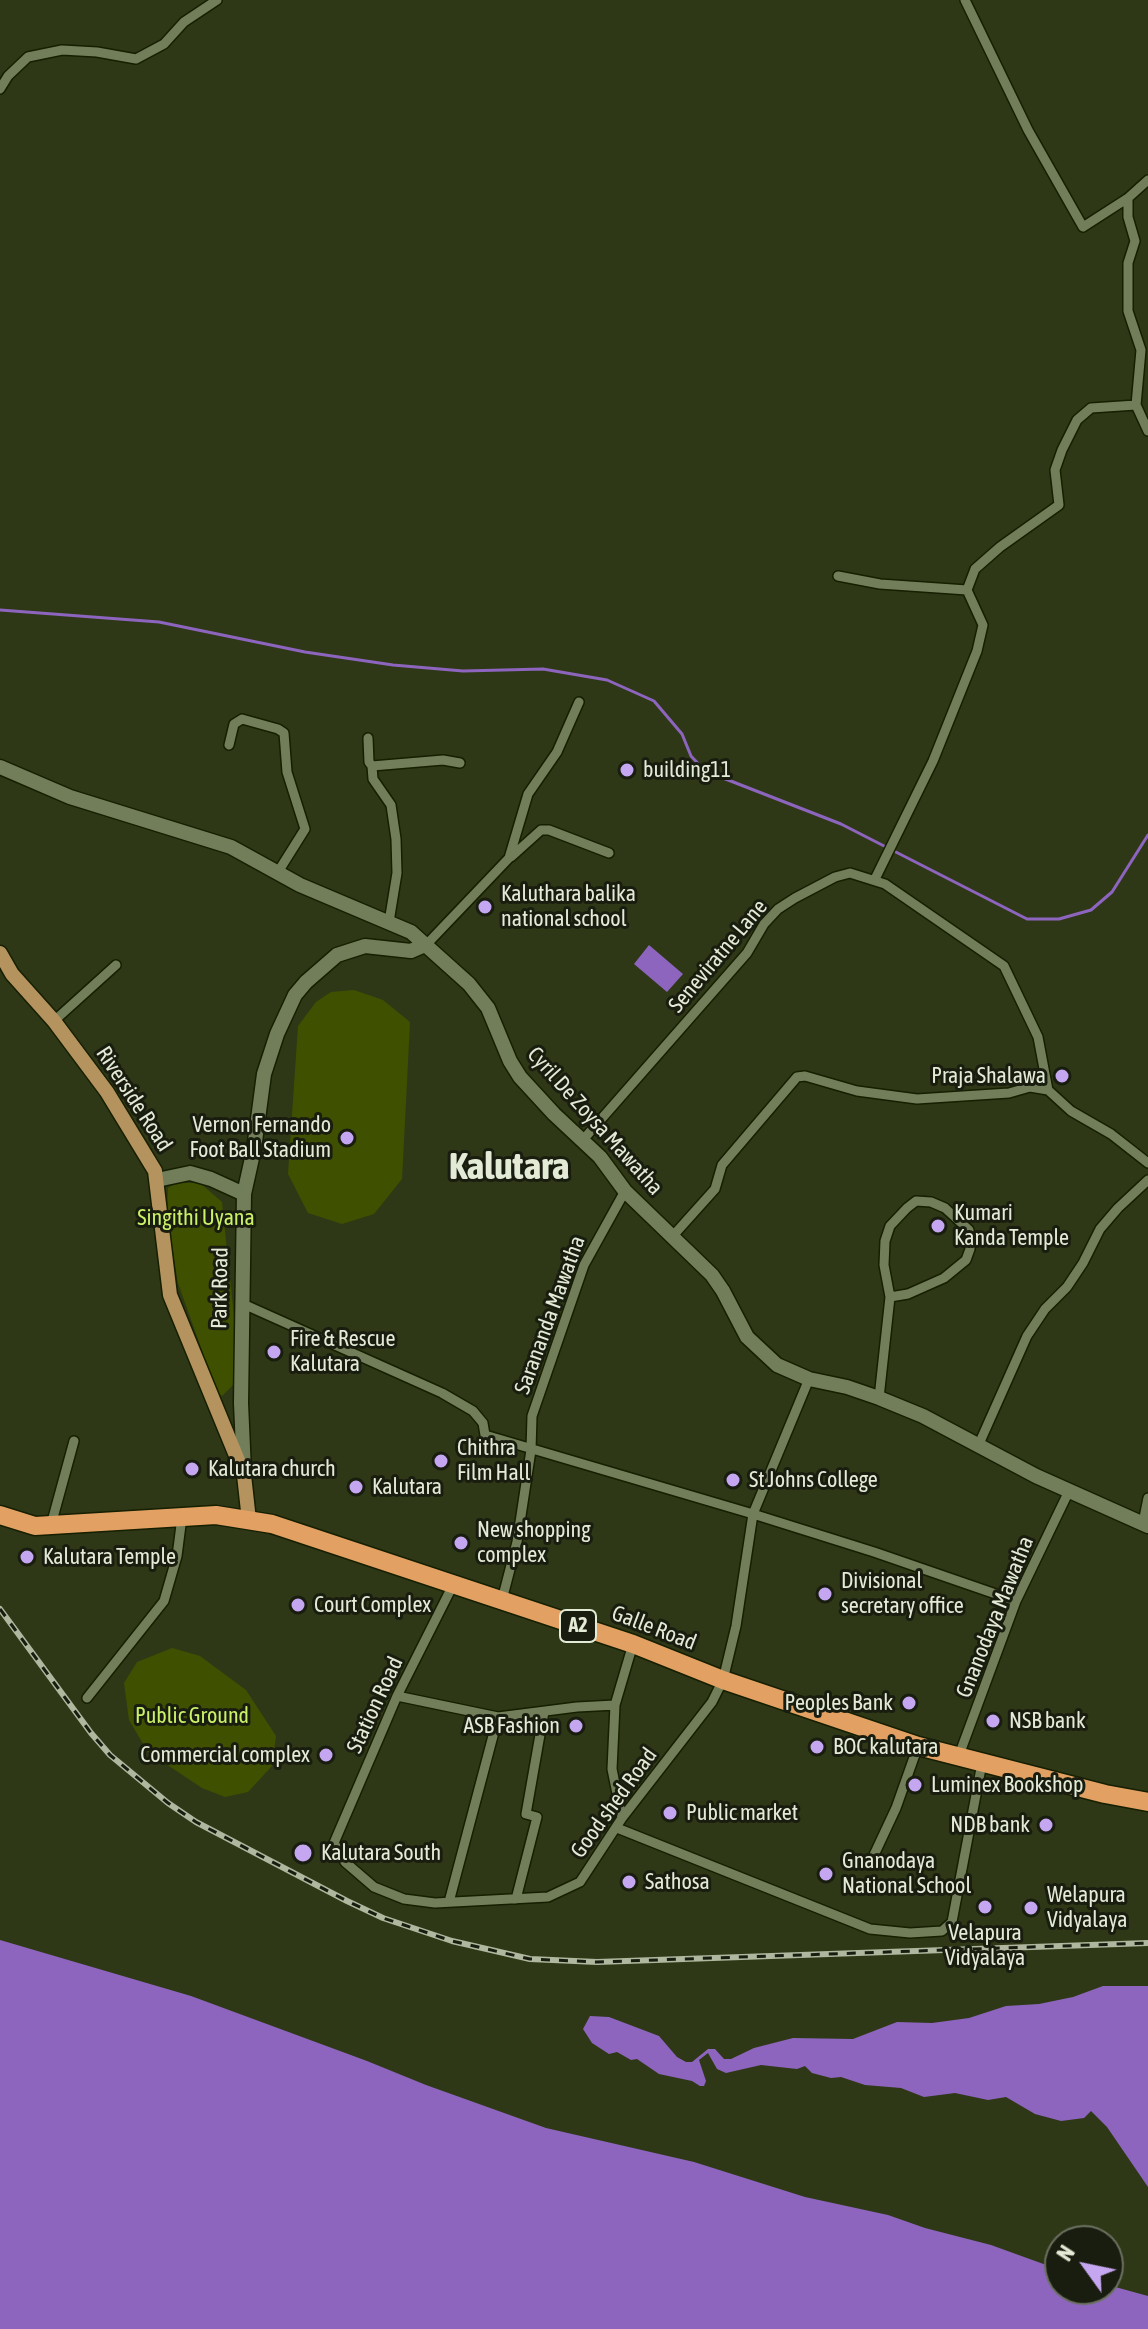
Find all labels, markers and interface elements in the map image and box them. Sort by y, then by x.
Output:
place label: building11 [643,757,731,783]
marker: building11 [618,761,636,779]
place label: Kaluthara balika national school [501,881,636,932]
street label: Seneviratne Lane [663,894,773,1018]
marker: Kaluthara balika national school [476,898,494,916]
street label: Riverside Road [90,1042,178,1156]
street label: Cyril De Zoysa Mawatha [522,1042,668,1200]
place label: Praja Shalawa [931,1063,1046,1089]
marker: Praja Shalawa [1053,1067,1071,1085]
place label: Vernon Fernando Foot Ball Stadium [189,1112,331,1164]
marker: Vernon Fernando Foot Ball Stadium [338,1129,356,1147]
district label: Kalutara [449,1144,569,1190]
place label: Kumari Kanda Temple [954,1200,1069,1252]
park label: Singithi Uyana [137,1205,255,1231]
marker: Kumari Kanda Temple [929,1217,947,1235]
street label: Sarananda Mawatha [509,1232,591,1398]
street label: Park Road [206,1247,234,1329]
place label: Fire & Rescue Kalutara [290,1326,395,1378]
marker: Fire & Rescue Kalutara [265,1343,283,1361]
place label: Chithra Film Hall [457,1435,530,1486]
marker: Chithra Film Hall [432,1452,450,1470]
place label: Kalutara church [208,1456,336,1482]
marker: Kalutara church [183,1460,201,1478]
place label: St Johns College [749,1467,878,1493]
marker: St Johns College [724,1471,742,1489]
place label: Kalutara [372,1474,442,1500]
marker: Kalutara [347,1478,365,1496]
place label: New shopping complex [477,1517,591,1568]
street label: Gnanodaya Mawatha [951,1532,1039,1702]
marker: New shopping complex [452,1534,470,1552]
place label: Kalutara Temple [43,1544,176,1570]
marker: Kalutara Temple [18,1548,36,1566]
place label: Divisional secretary office [841,1568,964,1620]
marker: Divisional secretary office [816,1585,834,1603]
place label: Court Complex [314,1592,431,1618]
marker: Court Complex [289,1596,307,1614]
street label: Galle Road [608,1600,700,1656]
road number: A2 [560,1610,596,1642]
street label: Station Road [341,1653,409,1757]
place label: Peoples Bank [784,1690,893,1716]
marker: Peoples Bank [900,1694,918,1712]
park label: Public Ground [135,1703,249,1729]
place label: NSB bank [1009,1708,1086,1734]
marker: NSB bank [984,1712,1002,1730]
place label: ASB Fashion [463,1713,560,1739]
marker: ASB Fashion [567,1717,585,1735]
place label: BOC kalutara [833,1734,938,1760]
marker: BOC kalutara [808,1738,826,1756]
place label: Commercial complex [140,1742,310,1768]
street label: Good shed Road [565,1743,663,1863]
marker: Commercial complex [317,1746,335,1764]
place label: Luminex Bookshop [931,1772,1083,1798]
marker: Luminex Bookshop [906,1776,924,1794]
place label: Public market [686,1800,798,1826]
marker: Public market [661,1804,679,1822]
place label: NDB bank [950,1812,1030,1838]
marker: NDB bank [1037,1816,1055,1834]
place label: Kalutara South [321,1840,441,1866]
marker: Kalutara South [292,1842,314,1864]
place label: Gnanodaya National School [842,1848,971,1900]
marker: Gnanodaya National School [817,1865,835,1883]
place label: Sathosa [645,1869,710,1895]
marker: Sathosa [620,1873,638,1891]
place label: Welapura Vidyalaya [1047,1882,1127,1934]
marker: Velapura Vidyalaya [976,1898,994,1916]
marker: Welapura Vidyalaya [1022,1899,1040,1917]
place label: Velapura Vidyalaya [945,1920,1025,1972]
north arrow [1044,2225,1124,2305]
text: N [1051,2240,1080,2266]

